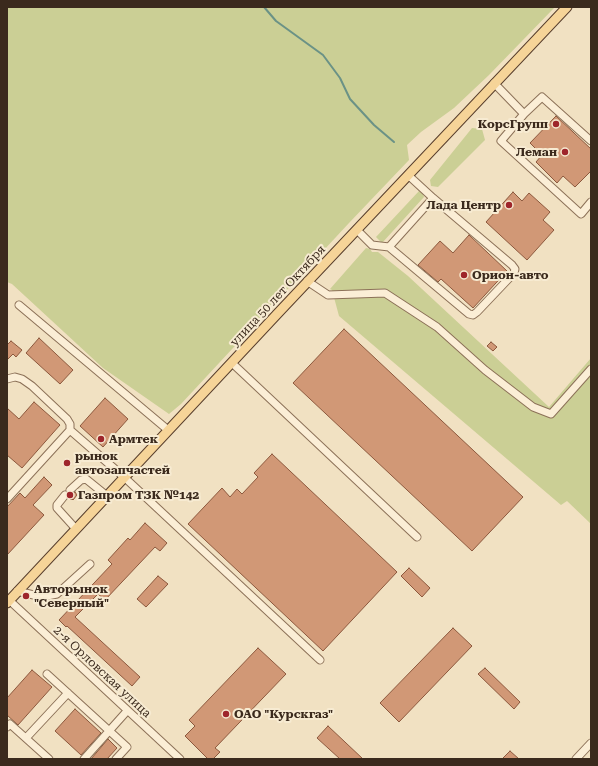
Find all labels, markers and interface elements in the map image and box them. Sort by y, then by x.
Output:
place label: КорсГрупп [478,117,548,131]
marker: КорсГрупп [551,119,561,129]
place label: Леман [516,145,557,159]
marker: Леман [560,147,570,157]
place label: Лада Центр [427,198,501,212]
marker: Лада Центр [504,200,514,210]
street label: улица 50 лет Октября [227,243,329,349]
place label: Орион-авто [472,268,549,282]
marker: Орион-авто [459,270,469,280]
place label: Армтек [109,432,158,446]
marker: Армтек [96,434,106,444]
place label: рынок автозапчастей [75,449,170,477]
marker: рынок автозапчастей [62,458,72,468]
place label: Газпром ТЗК №142 [78,488,199,502]
marker: Газпром ТЗК №142 [65,490,75,500]
place label: Авторынок "Северный" [34,582,109,610]
marker: Авторынок "Северный" [21,591,31,601]
street label: 2-я Орловская улица [50,623,154,721]
place label: ОАО "Курскгаз" [234,707,333,721]
marker: ОАО "Курскгаз" [221,709,231,719]

